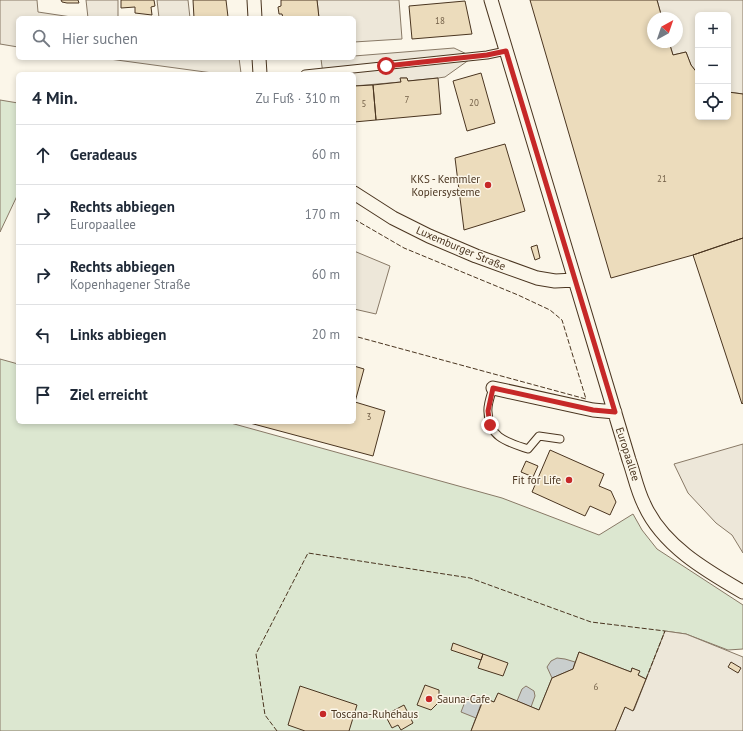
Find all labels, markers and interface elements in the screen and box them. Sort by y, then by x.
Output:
north arrow [647,12,683,48]
map controls [695,12,731,120]
button: + [695,12,731,48]
house number: 18 [435,15,445,26]
search box [16,16,356,60]
icon: search [30,27,52,49]
text: Hier suchen [62,29,138,48]
button: − [695,48,731,84]
route start [377,57,395,75]
button: locate [695,84,731,120]
text: 4 Min. [32,87,78,109]
text: Zu Fuß · 310 m [256,90,340,107]
house number: 7 [405,94,410,105]
house number: 20 [469,97,479,108]
house number: 5 [362,98,367,109]
icon: ahead [32,144,54,166]
text: Geradeaus [70,145,137,164]
text: 60 m [312,146,340,163]
place label: KKS - Kemmler Kopiersysteme [410,172,480,199]
house number: 21 [657,173,667,184]
marker: KKS - Kemmler Kopiersysteme [483,180,493,190]
text: Rechts abbiegen [70,197,175,216]
icon: right [32,204,54,226]
text: 170 m [305,206,340,223]
text: Europaallee [70,216,136,233]
street label: Luxemburger Straße [414,223,508,273]
text: Rechts abbiegen [70,257,175,276]
icon: right [32,264,54,286]
text: 60 m [312,266,340,283]
text: Kopenhagener Straße [70,276,190,293]
icon: left [32,324,54,346]
text: Links abbiegen [70,325,166,344]
text: 20 m [312,326,340,343]
icon: arrive [32,384,54,406]
text: Ziel erreicht [70,385,148,404]
house number: 3 [367,411,372,422]
route end [481,416,499,434]
street label: Europaallee [613,425,643,483]
place label: Fit for Life [512,473,561,487]
marker: Fit for Life [564,475,574,485]
house number: 6 [594,681,599,692]
place label: Sauna-Cafe [437,692,491,706]
marker: Sauna-Cafe [424,694,434,704]
place label: Toscana-Ruhehaus [331,707,418,721]
marker: Toscana-Ruhehaus [318,709,328,719]

